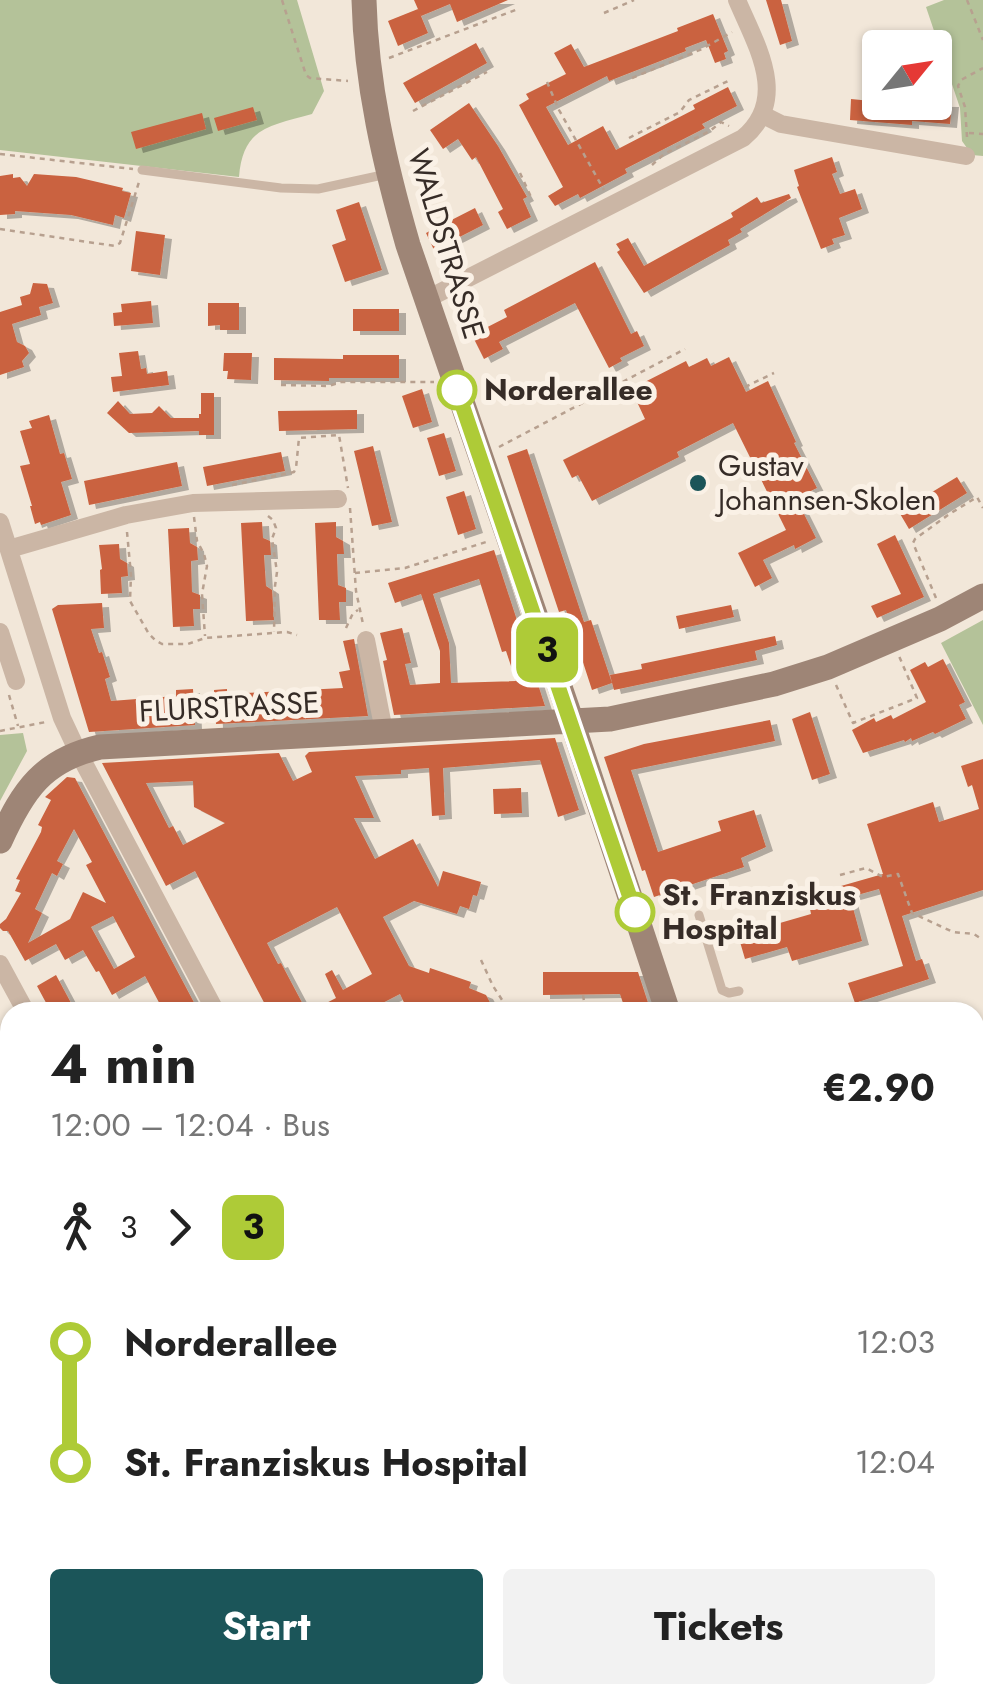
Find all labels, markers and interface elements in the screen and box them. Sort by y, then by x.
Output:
north arrow [862,30,952,120]
map controls [862,30,952,120]
street label: WALDSTRASSE [397,143,496,344]
place label: Norderallee [484,368,653,411]
marker: Norderallee [438,371,476,409]
place label: Gustav Johannsen-Skolen [714,444,937,521]
marker: Gustav Johannsen-Skolen [687,472,709,494]
line badge: 3 [514,618,580,682]
text: 3 [536,625,558,675]
street label: FLURSTRASSE [138,680,320,733]
place label: St. Franziskus Hospital [662,873,856,950]
marker: St. Franziskus Hospital [616,893,654,931]
text: 4 min [50,1024,197,1104]
text: €2.90 [822,1060,935,1115]
text: 12:00 – 12:04 · Bus [50,1102,330,1148]
icon: walk [50,1200,105,1255]
icon: forward [152,1200,207,1255]
text: 3 [242,1202,264,1252]
text: 3 [120,1204,137,1250]
text: Norderallee [124,1315,338,1370]
text: 12:03 [856,1319,935,1365]
text: St. Franziskus Hospital [124,1435,528,1490]
text: 12:04 [855,1439,935,1485]
button: Start [50,1569,483,1684]
button: Tickets [503,1569,935,1684]

